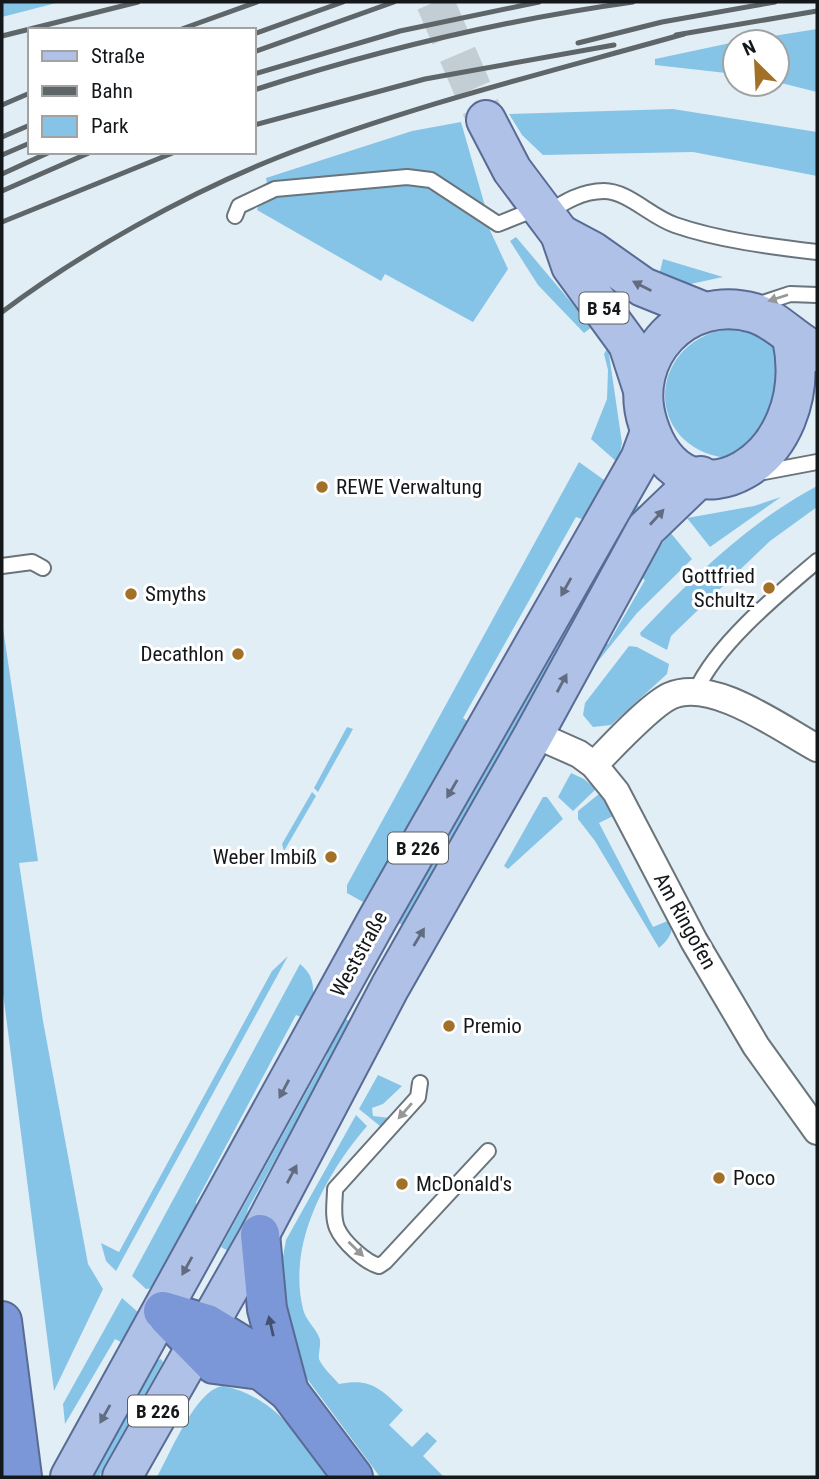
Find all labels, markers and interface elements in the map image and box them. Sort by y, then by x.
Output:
legend [28,28,256,154]
north arrow [721,28,791,98]
text: N [739,35,759,61]
text: Straße [91,44,145,68]
text: Bahn [91,79,133,103]
text: Park [91,114,129,138]
one-way arrow [632,280,652,291]
road number: B 54 [580,292,628,324]
one-way arrow [768,293,789,304]
place label: REWE Verwaltung [336,475,482,499]
marker: REWE Verwaltung [314,479,330,495]
one-way arrow [649,508,665,526]
place label: Gottfried Schultz [682,564,755,612]
one-way arrow [560,578,572,597]
marker: Gottfried Schultz [761,580,777,596]
place label: Smyths [145,582,206,606]
marker: Smyths [123,586,139,602]
place label: Decathlon [141,642,224,666]
marker: Decathlon [230,646,246,662]
one-way arrow [556,673,568,693]
one-way arrow [446,779,458,799]
road number: B 226 [388,832,448,863]
place label: Weber Imbiß [213,845,317,869]
marker: Weber Imbiß [323,849,339,865]
street label: Am Ringofen [649,869,721,973]
street label: Weststraße [326,907,392,1001]
one-way arrow [413,927,425,946]
place label: Premio [463,1014,522,1038]
marker: Premio [441,1018,457,1034]
one-way arrow [278,1079,290,1098]
one-way arrow [397,1102,413,1120]
one-way arrow [286,1164,298,1183]
place label: Poco [733,1166,775,1190]
marker: Poco [711,1170,727,1186]
place label: McDonald's [416,1172,512,1196]
marker: McDonald's [394,1176,410,1192]
one-way arrow [347,1241,364,1257]
one-way arrow [181,1256,193,1276]
one-way arrow [265,1315,276,1337]
road number: B 226 [128,1396,188,1427]
one-way arrow [99,1405,111,1424]

